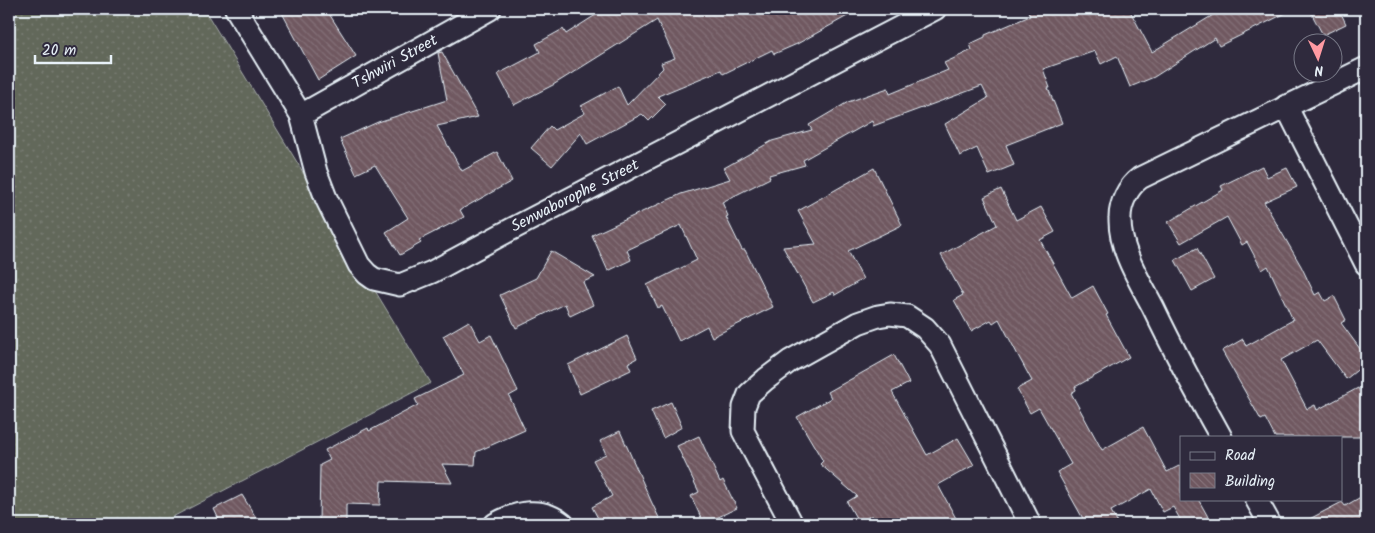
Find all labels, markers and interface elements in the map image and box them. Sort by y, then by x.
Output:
street label: Tshwiri Street [348,28,443,96]
scale bar [35,32,111,64]
north arrow [1292,32,1342,82]
text: 20 m [42,39,76,63]
text: N [1314,59,1324,81]
street label: Senwaborophe Street [506,152,644,239]
legend [1180,436,1342,500]
text: Road [1225,444,1256,468]
text: Building [1225,470,1275,494]

